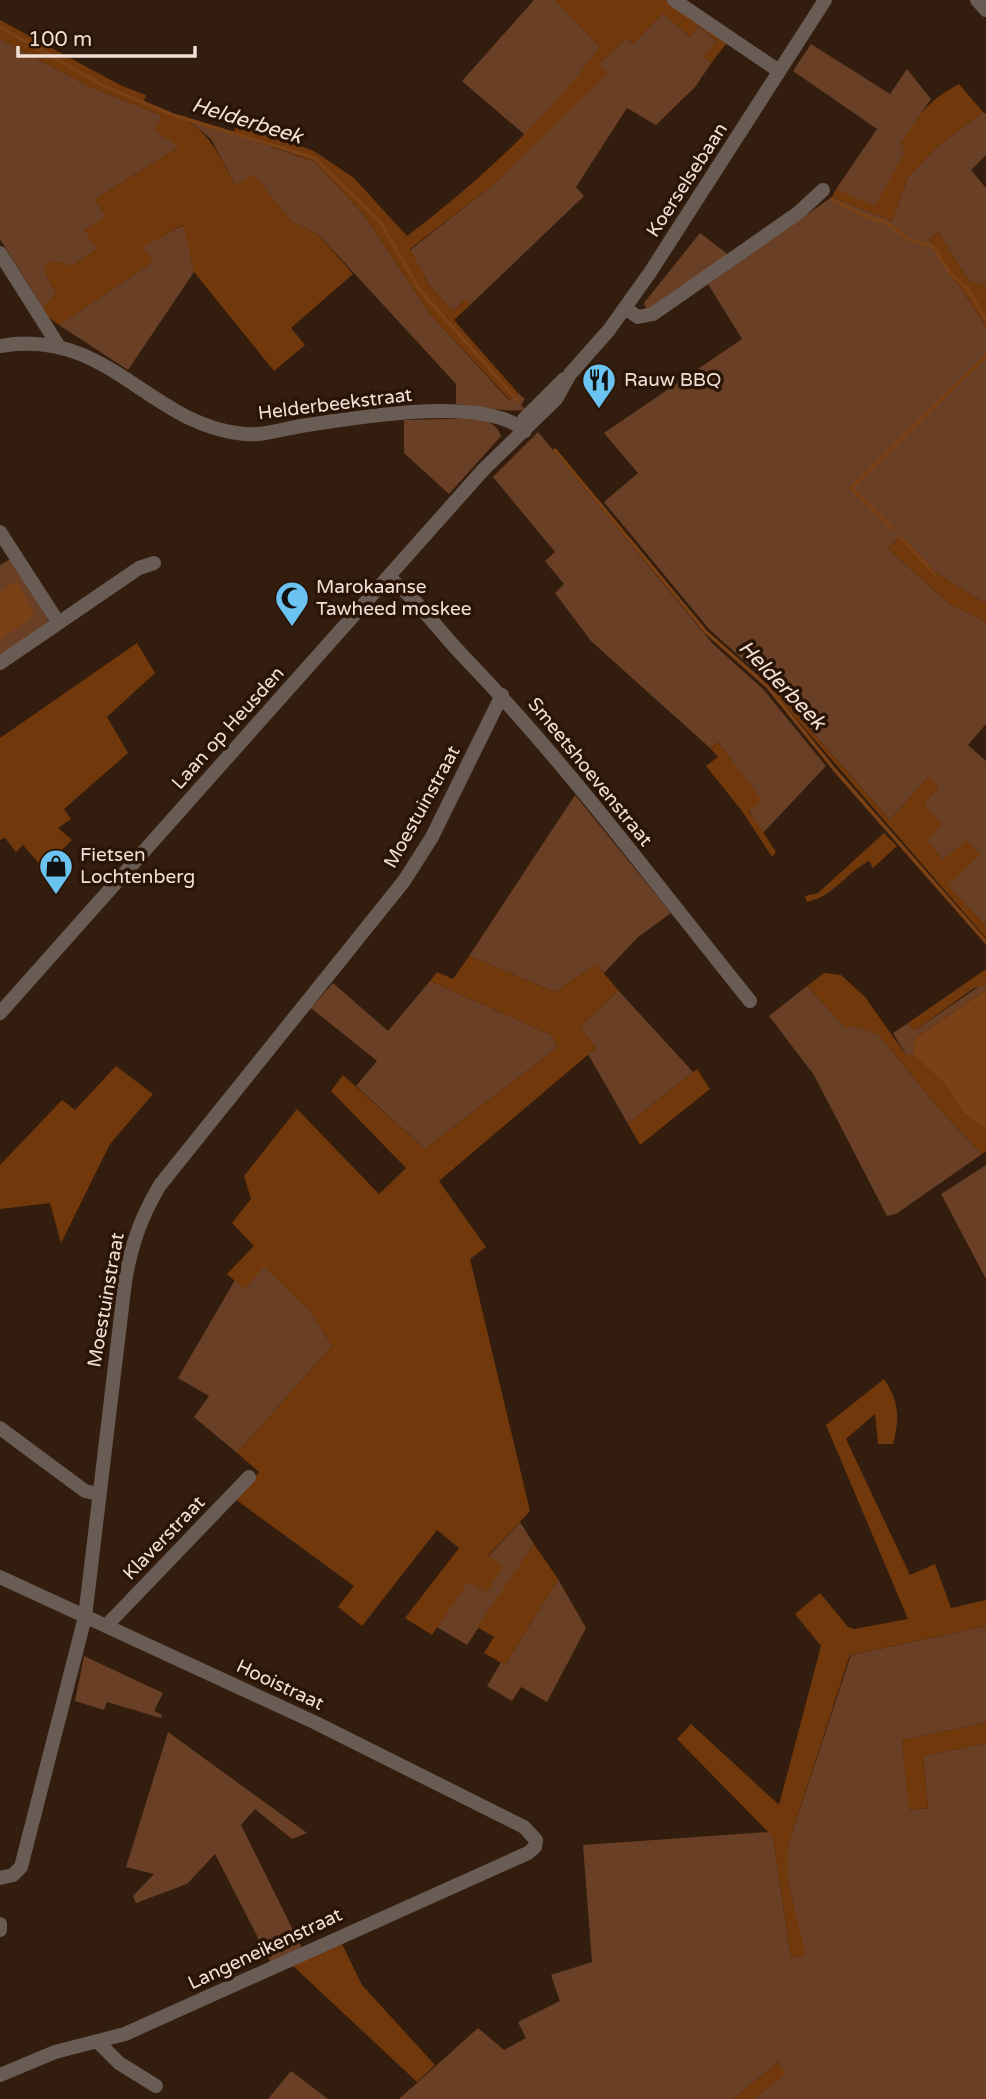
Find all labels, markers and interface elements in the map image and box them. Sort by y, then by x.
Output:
scale bar [18,14,194,58]
text: 100 m [28,27,92,52]
water label: Helderbeek [189,92,307,150]
street label: Koerselsebaan [642,119,732,241]
restaurant icon: Rauw BBQ [580,361,618,410]
place label: Rauw BBQ [624,369,721,391]
street label: Helderbeekstraat [257,384,413,424]
place label: Marokaanse Tawheed moskee [316,576,471,620]
mosque icon: Marokaanse Tawheed moskee [273,579,311,628]
water label: Helderbeek [733,635,832,736]
street label: Laan op Heusden [167,662,289,794]
street label: Smeetshoevenstraat [523,693,657,851]
street label: Moestuinstraat [379,742,465,872]
place label: Fietsen Lochtenberg [80,844,195,888]
shop icon: Fietsen Lochtenberg [37,847,75,896]
street label: Moestuinstraat [83,1231,129,1369]
street label: Klaverstraat [119,1492,209,1584]
street label: Hooistraat [233,1655,327,1715]
street label: Langeneikenstraat [184,1904,346,1994]

